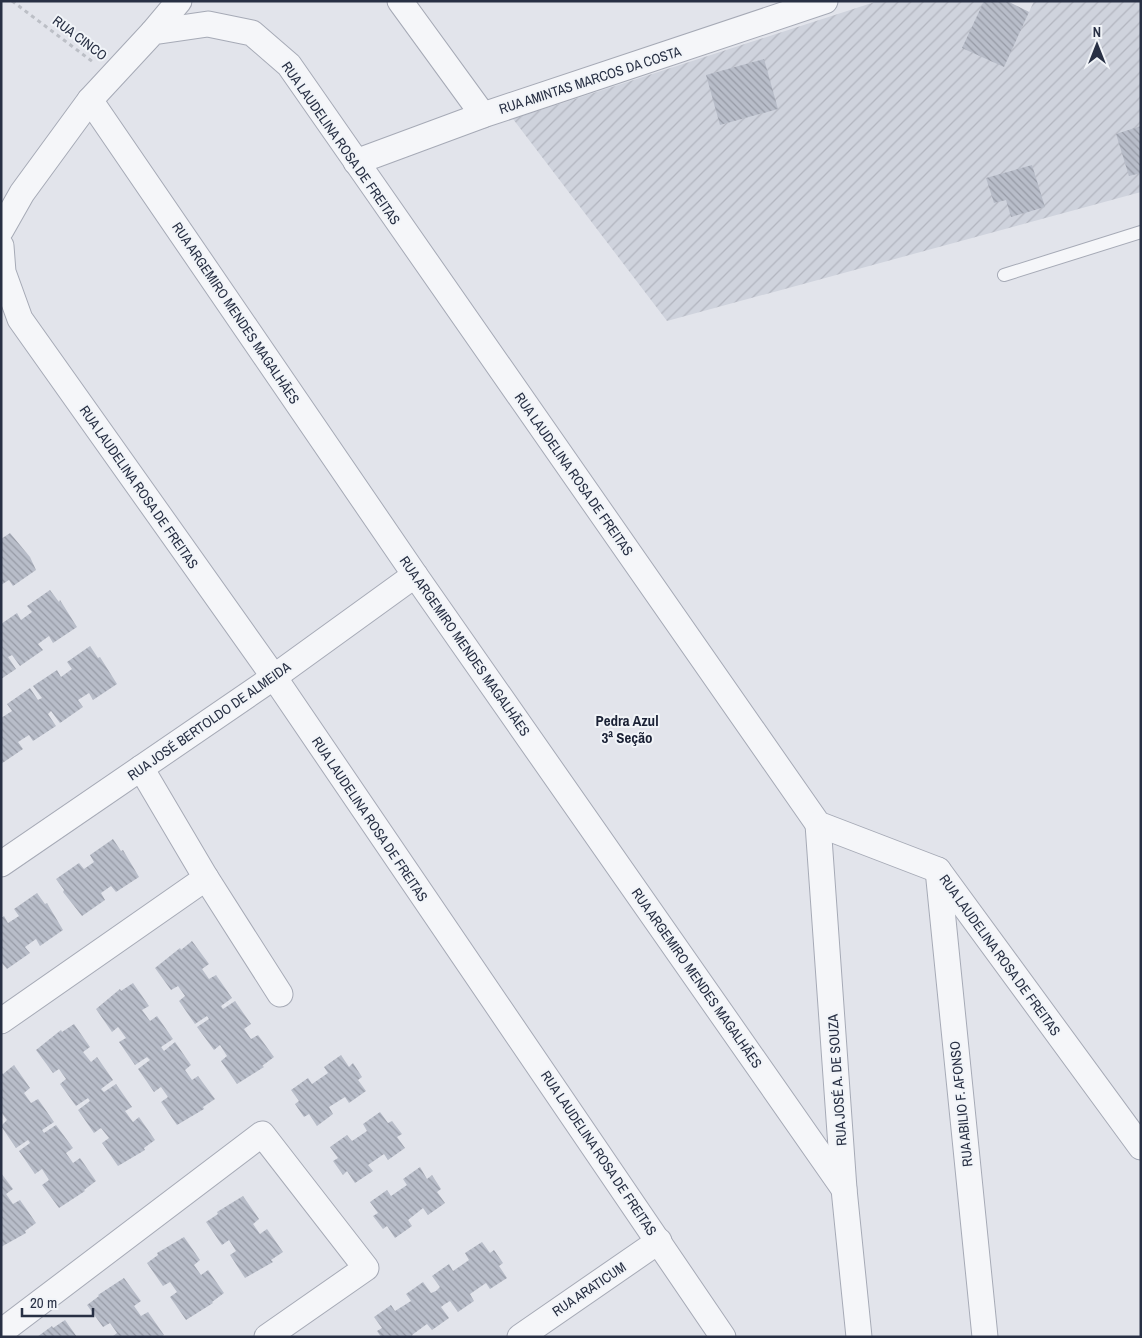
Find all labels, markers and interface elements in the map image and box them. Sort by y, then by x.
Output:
street label: RUA CINCO [49,12,111,64]
north arrow [1072,20,1122,70]
text: N [1093,23,1101,41]
street label: RUA AMINTAS MARCOS DA COSTA [497,42,684,118]
street label: RUA LAUDELINA ROSA DE FREITAS [278,58,404,228]
street label: RUA ARGEMIRO MENDES MAGALHÃES [168,219,304,408]
street label: RUA LAUDELINA ROSA DE FREITAS [511,389,637,559]
street label: RUA LAUDELINA ROSA DE FREITAS [76,402,202,572]
street label: RUA ARGEMIRO MENDES MAGALHÃES [396,553,534,740]
street label: RUA JOSÉ BERTOLDO DE ALMEIDA [124,658,294,784]
district label: Pedra Azul 3ª Seção [595,710,659,748]
street label: RUA LAUDELINA ROSA DE FREITAS [308,733,432,905]
street label: RUA LAUDELINA ROSA DE FREITAS [935,871,1065,1039]
street label: RUA ARGEMIRO MENDES MAGALHÃES [628,885,766,1072]
street label: RUA JOSÉ A. DE SOUZA [823,1013,851,1147]
street label: RUA ABILIO F. AFONSO [945,1040,977,1168]
street label: RUA LAUDELINA ROSA DE FREITAS [537,1067,661,1239]
street label: RUA ARATICUM [549,1258,629,1320]
scale bar [22,1286,94,1318]
text: 20 m [30,1292,57,1313]

